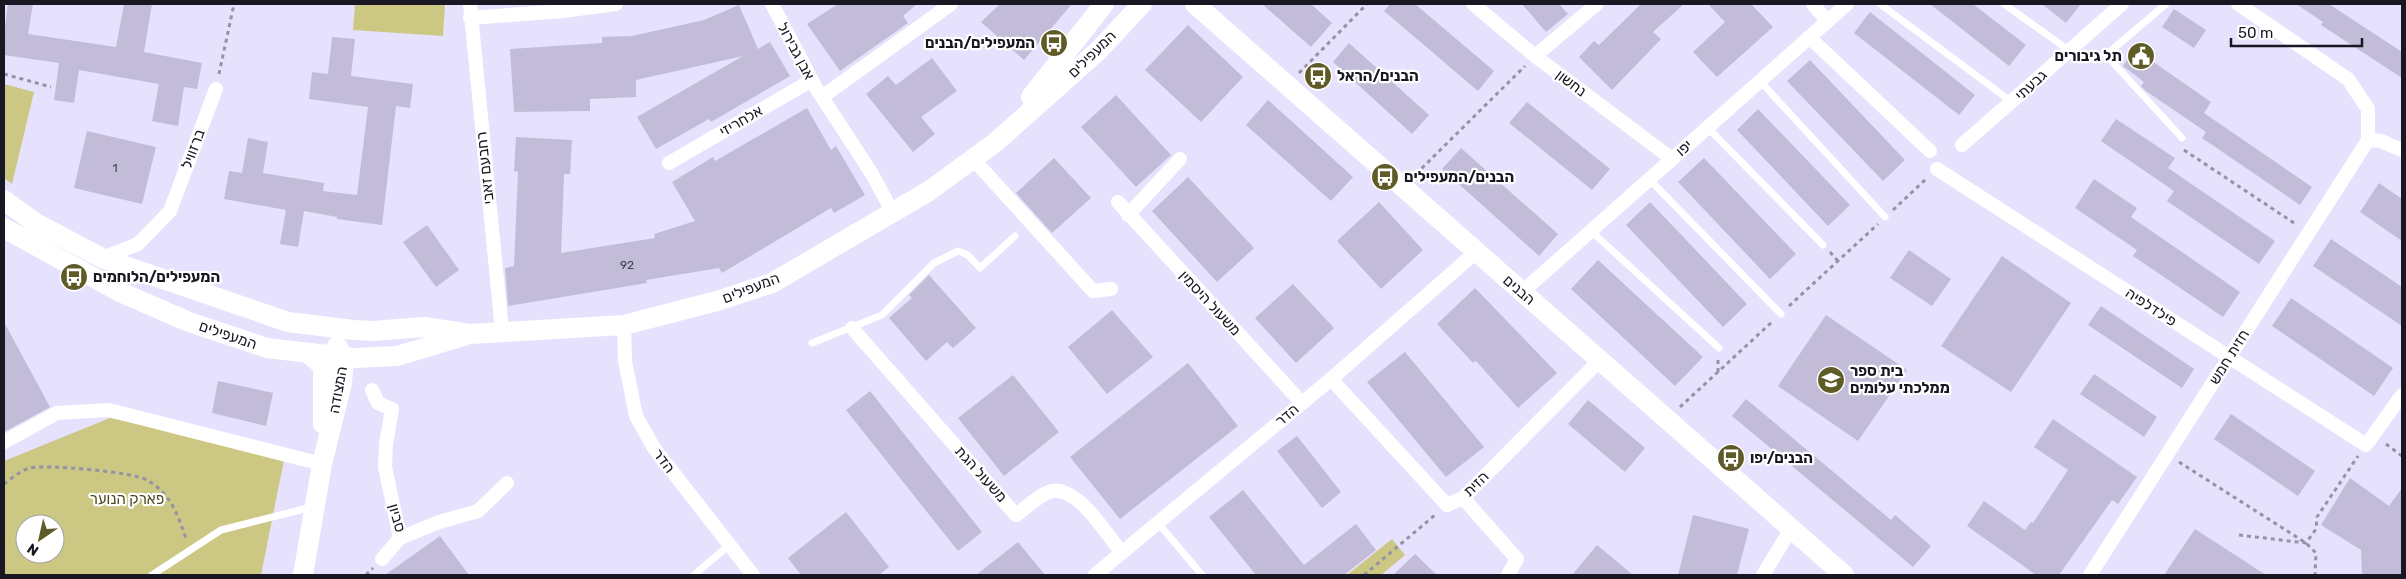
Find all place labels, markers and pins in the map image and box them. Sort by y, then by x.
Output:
bus stop icon: המעפילים/הבנים [1039,28,1069,58]
place label: המעפילים/הבנים [925,34,1035,52]
public building icon: תל גיבורים [2126,41,2156,71]
place label: תל גיבורים [2054,47,2122,65]
bus stop icon: הבנים/הראל [1303,61,1333,91]
place label: הבנים/הראל [1337,67,1419,85]
bus stop icon: הבנים/המעפילים [1370,162,1400,192]
place label: הבנים/המעפילים [1404,168,1514,186]
bus stop icon: המעפילים/הלוחמים [59,262,89,292]
place label: המעפילים/הלוחמים [93,268,220,286]
place label: בית ספר ממלכתי עלומים [1850,362,1950,397]
school or university icon: בית ספר ממלכתי עלומים [1816,365,1846,395]
bus stop icon: הבנים/יפו [1716,443,1746,473]
place label: הבנים/יפו [1750,449,1813,467]

